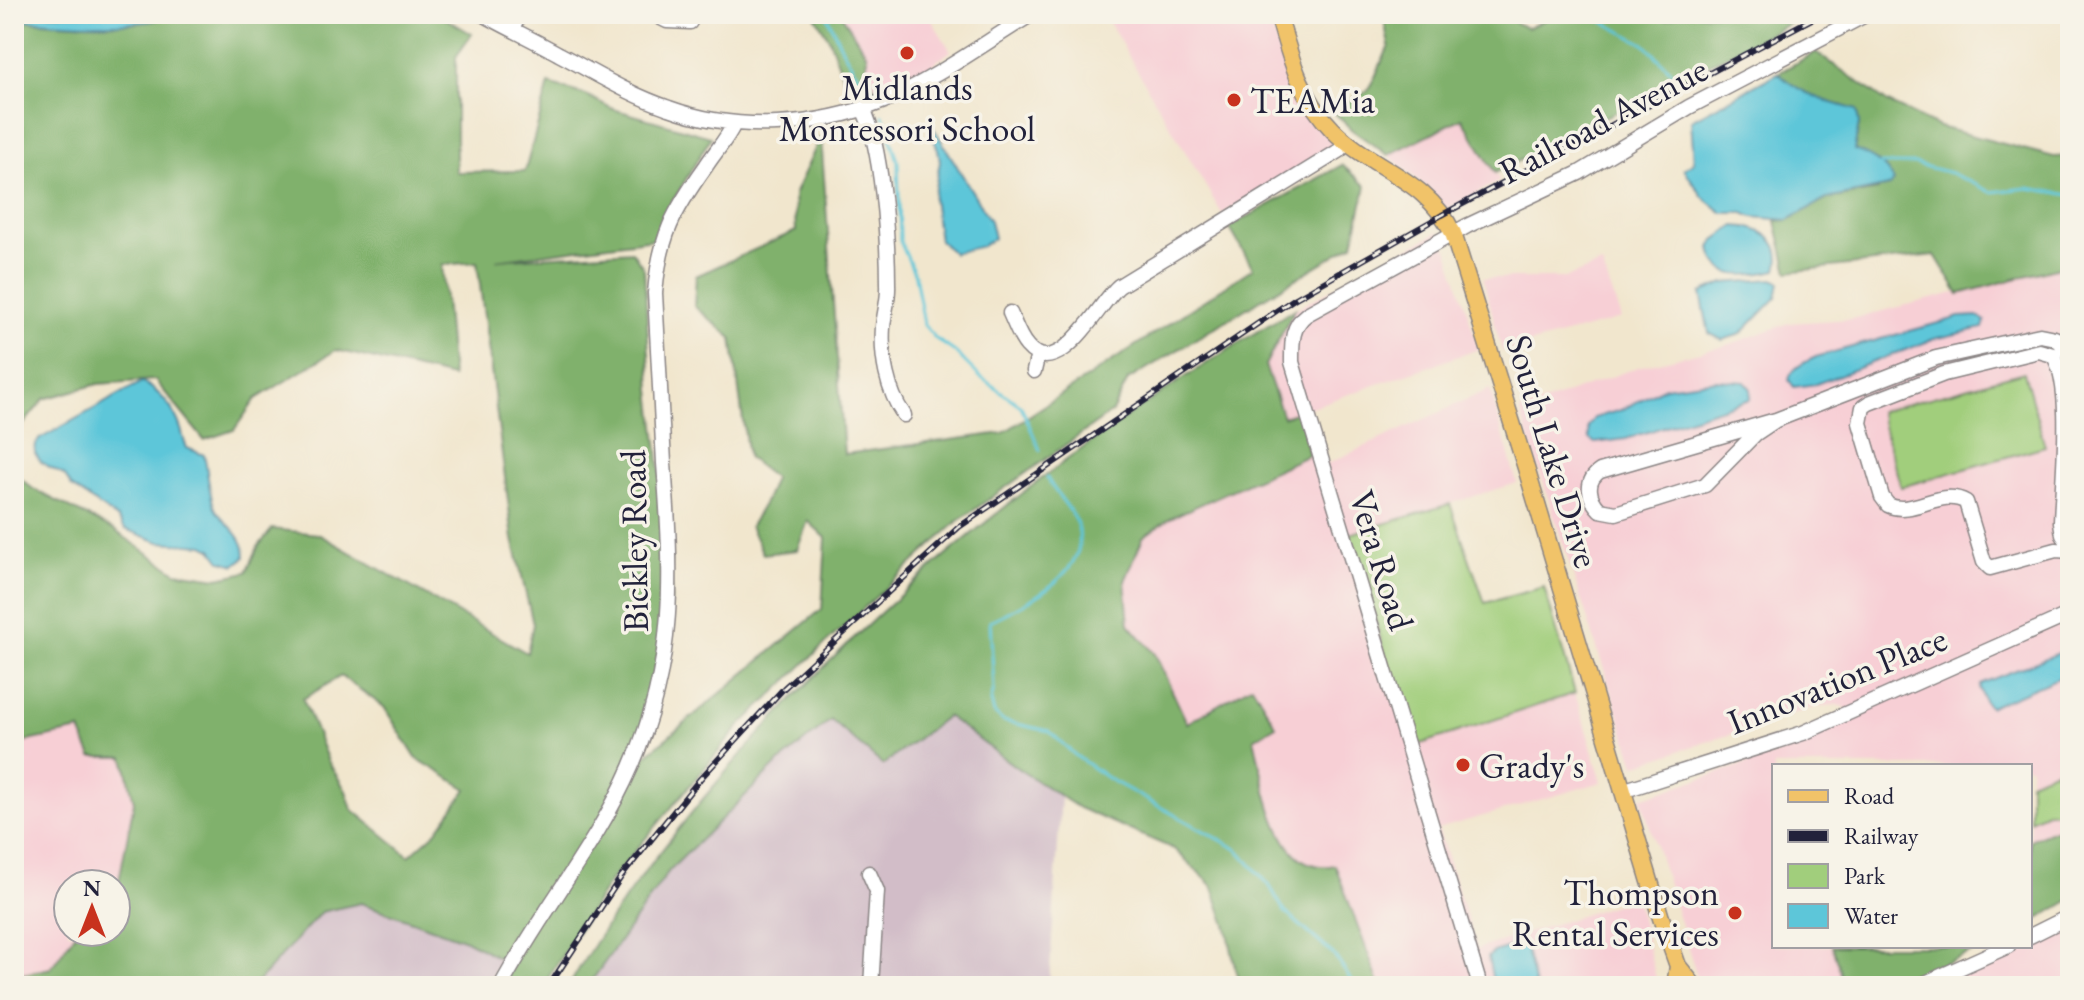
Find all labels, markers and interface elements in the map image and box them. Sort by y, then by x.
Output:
marker: Midlands Montessori School [898,44,916,62]
street label: Railroad Avenue [1491,45,1715,195]
place label: Midlands Montessori School [779,64,1035,152]
place label: TEAMia [1250,77,1376,124]
marker: TEAMia [1225,91,1243,109]
street label: South Lake Drive [1495,329,1611,573]
street label: Bickley Road [609,449,659,633]
street label: Vera Road [1339,484,1426,636]
street label: Innovation Place [1721,615,1953,745]
place label: Grady's [1479,742,1584,789]
marker: Grady's [1454,756,1472,774]
legend [1772,764,2032,948]
text: Road [1844,780,1895,811]
text: Railway [1844,820,1919,851]
text: Park [1844,860,1886,891]
north arrow [52,868,132,948]
place label: Thompson Rental Services [1512,869,1719,957]
text: N [83,874,101,903]
text: Water [1844,900,1898,931]
marker: Thompson Rental Services [1726,904,1744,922]

